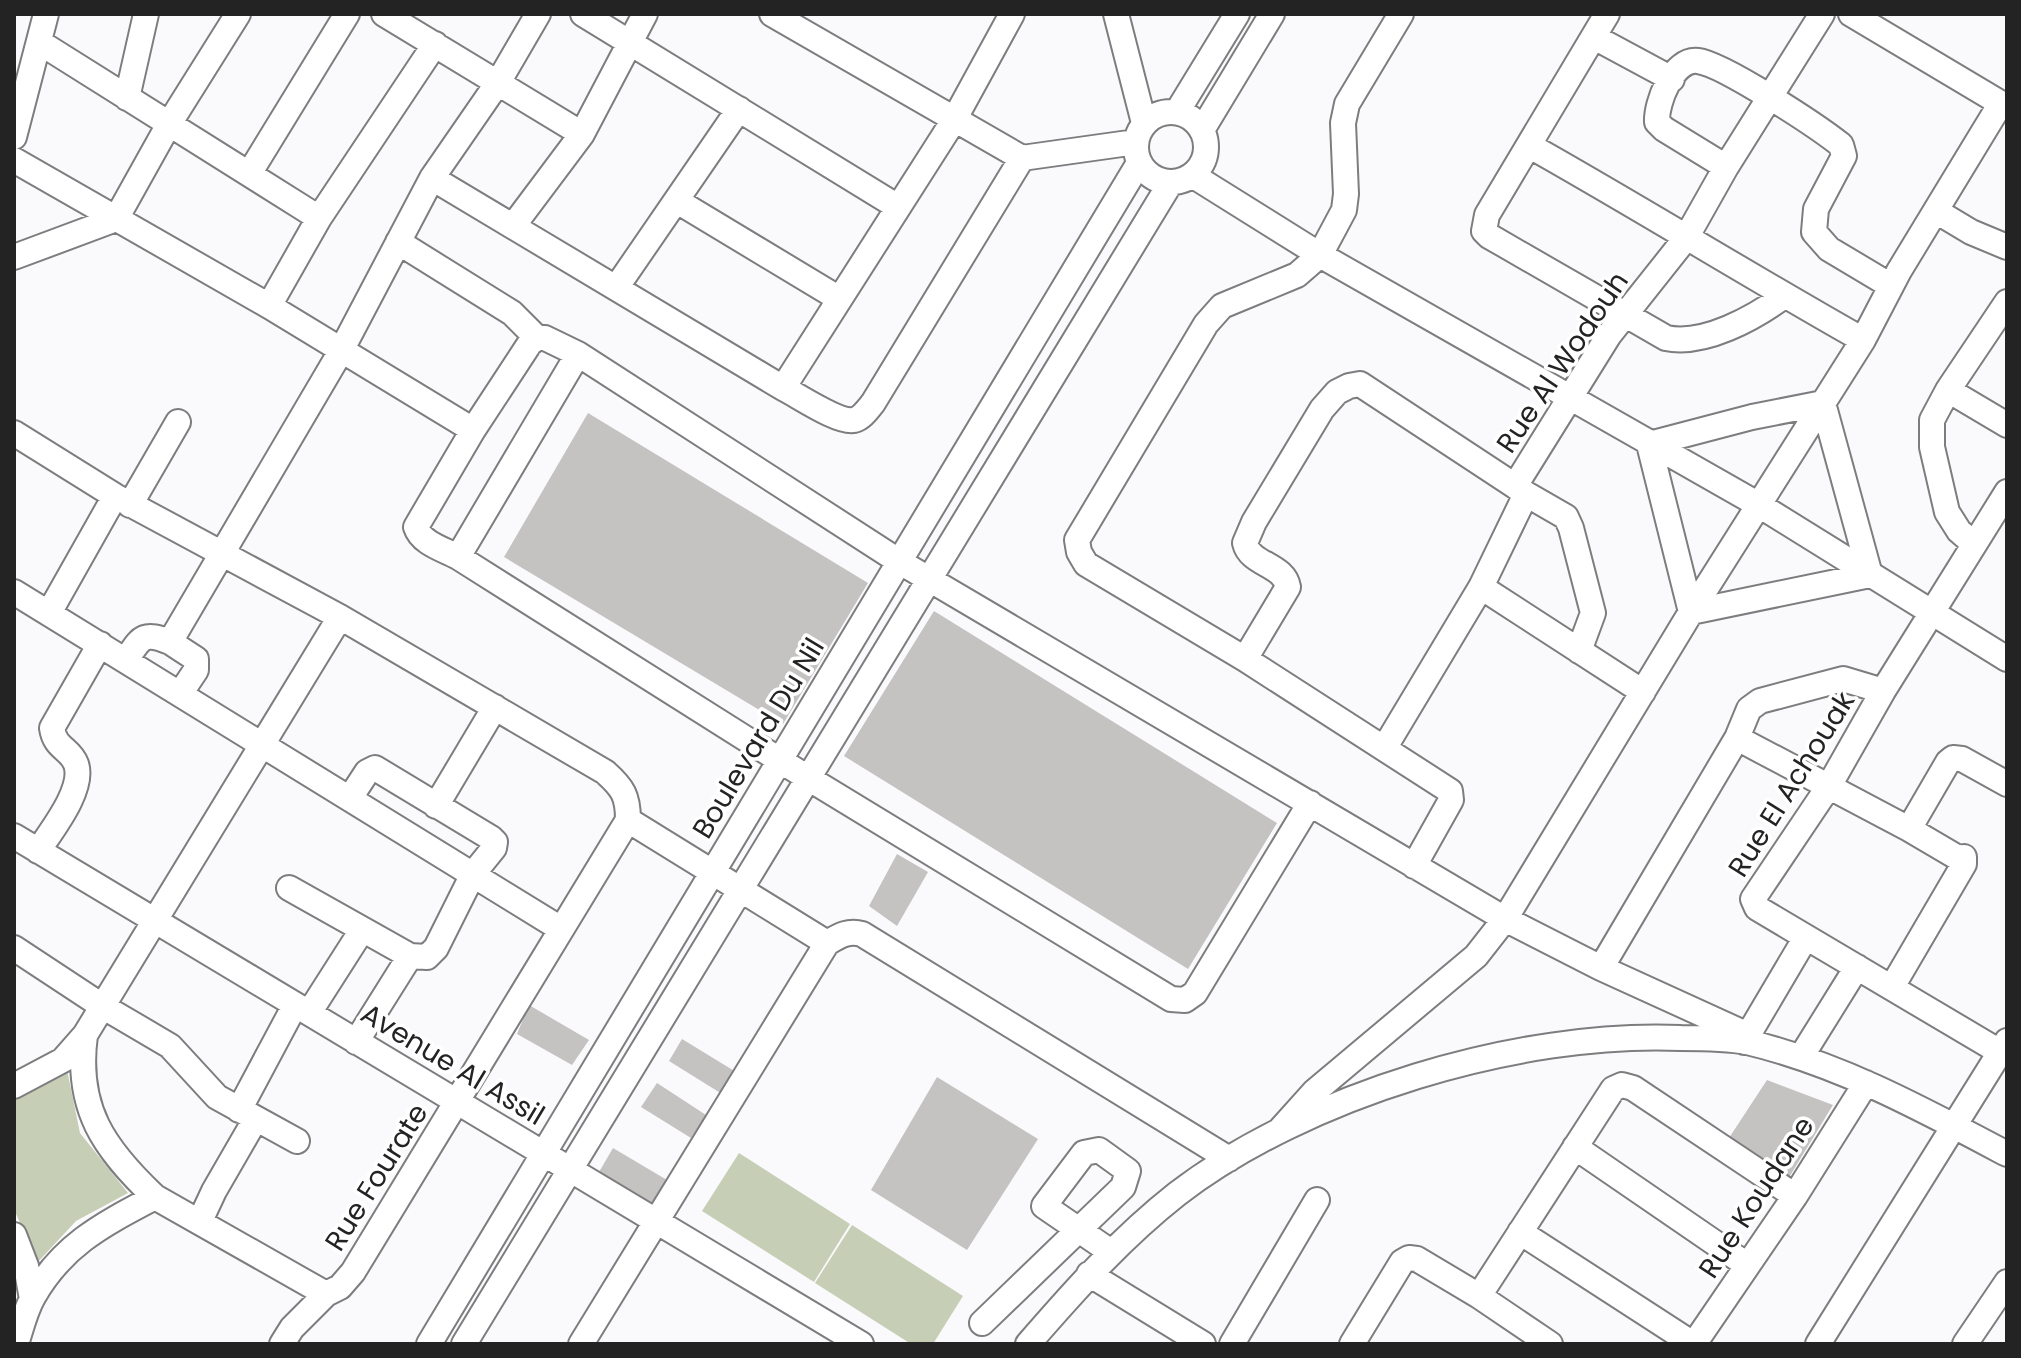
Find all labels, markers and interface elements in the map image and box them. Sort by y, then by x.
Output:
street label: Rue Al Wodouh [1487,264,1638,461]
street label: Boulevard Du Nil [683,631,834,846]
street label: Rue El Achouak [1719,684,1864,884]
street label: Avenue Al Assil [354,994,552,1135]
street label: Rue Fourate [316,1096,437,1258]
street label: Rue Koudane [1690,1109,1823,1286]

